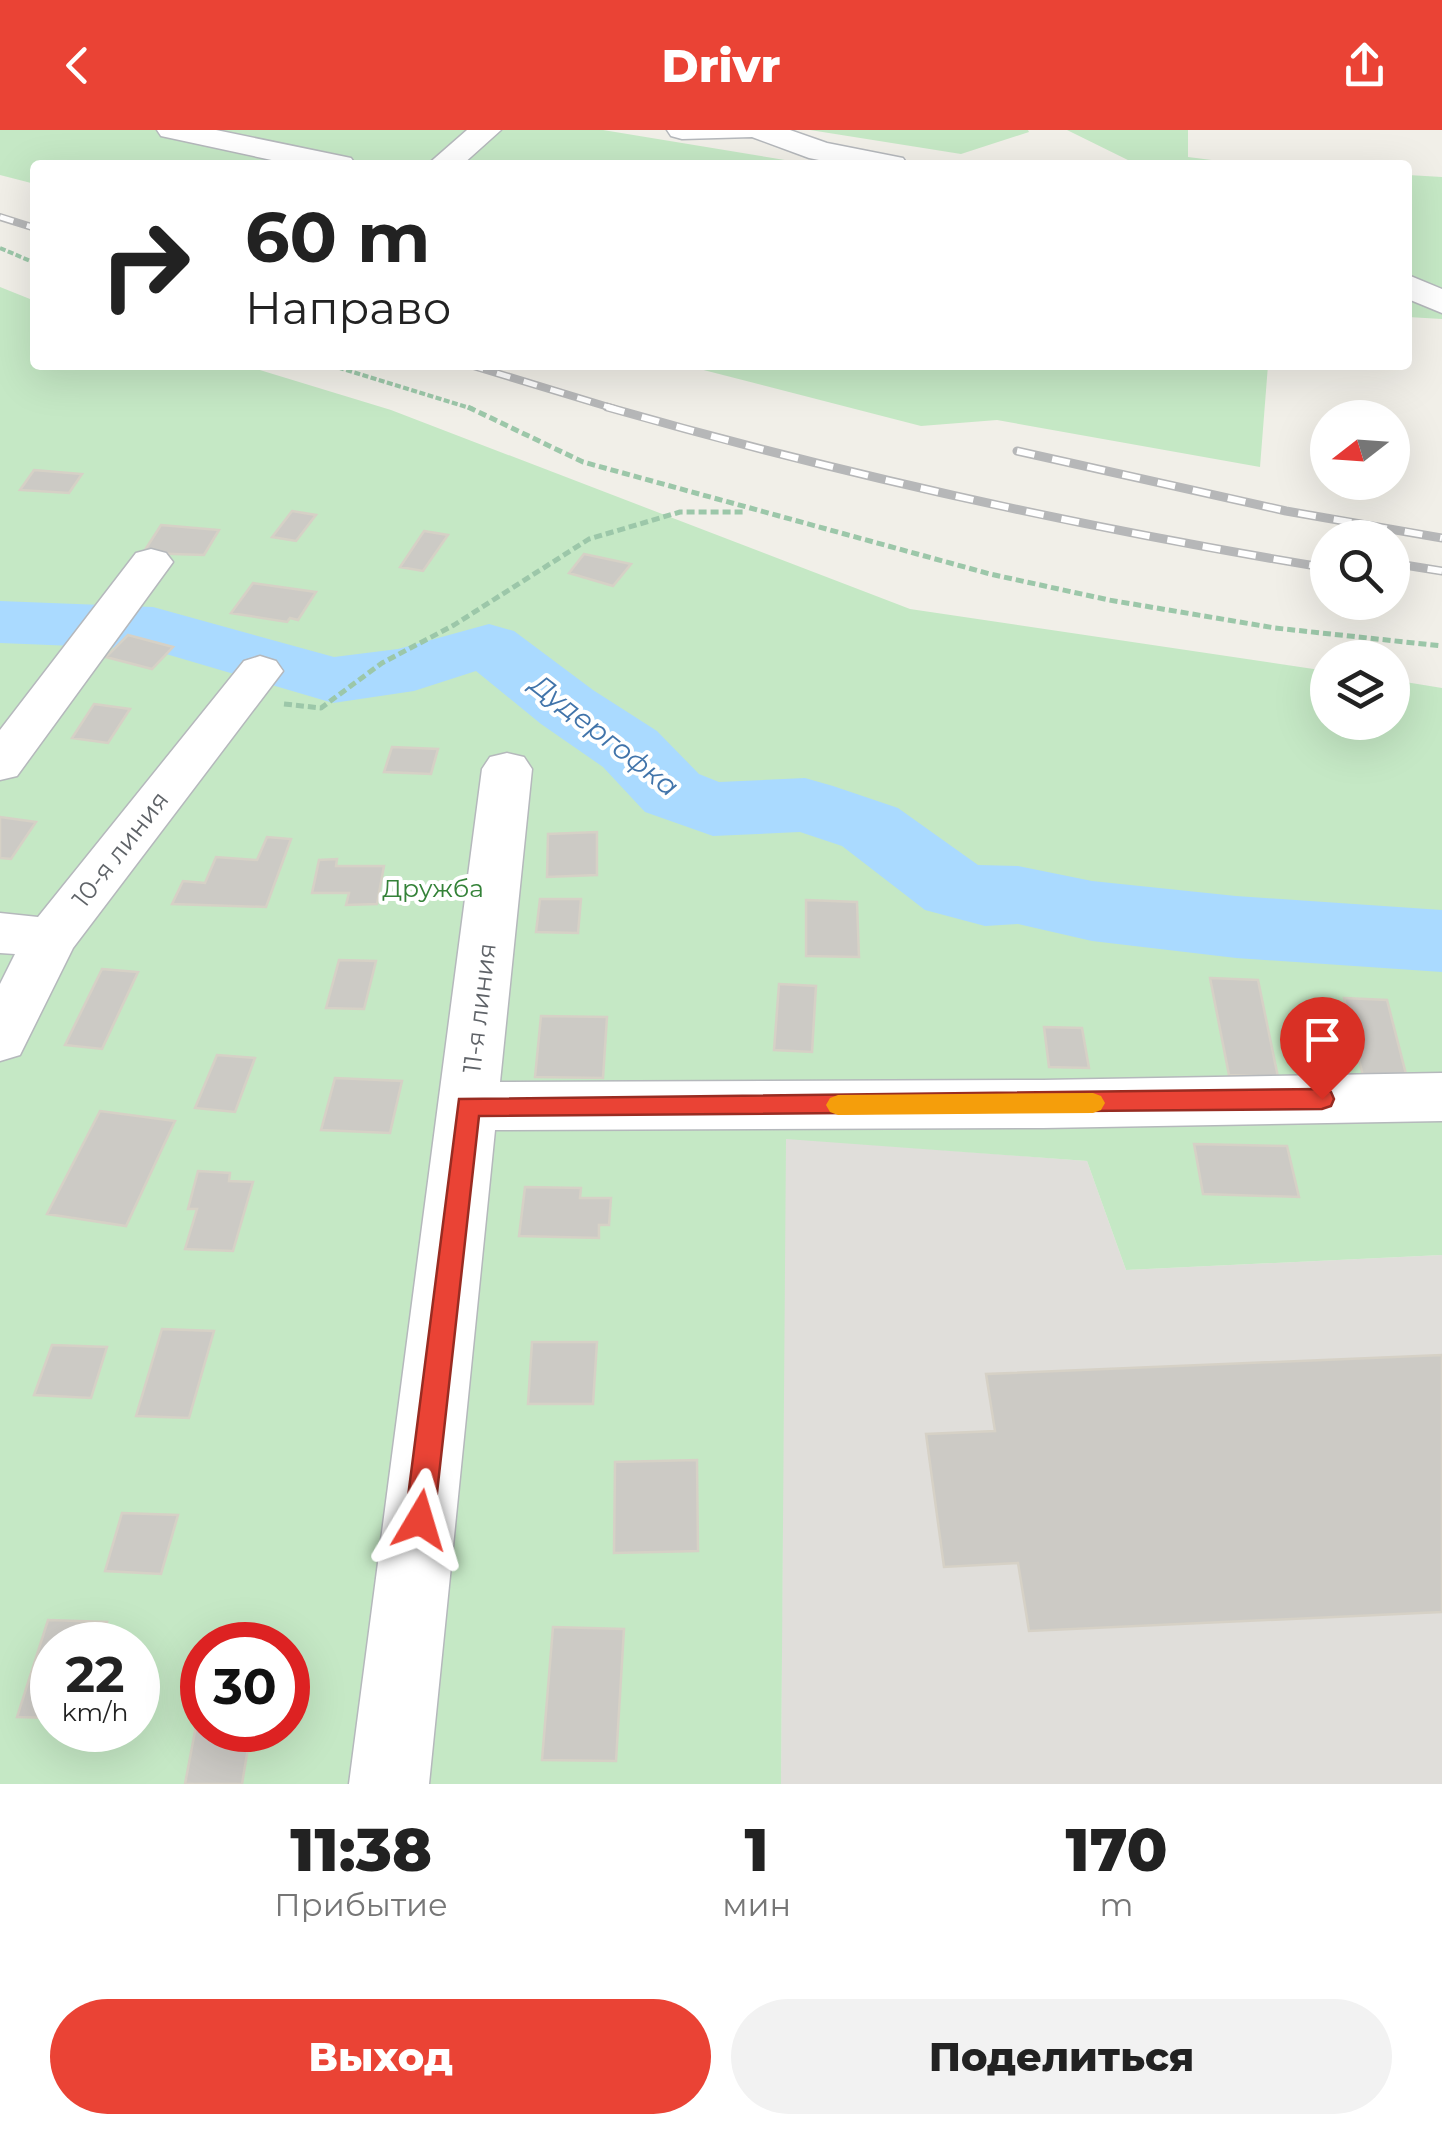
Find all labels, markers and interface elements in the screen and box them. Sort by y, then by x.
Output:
icon: back [50,38,105,93]
text: Drivr [662,38,780,93]
icon: share [1337,38,1392,93]
text: 60 m [245,194,430,280]
icon: right [80,200,210,330]
text: Направо [245,280,451,335]
north arrow [1310,400,1410,500]
map controls [1310,400,1410,740]
button: search [1310,520,1410,620]
button: layers [1310,640,1410,740]
water label: Дудергофка [522,665,686,803]
street label: 10-я линия [65,785,175,913]
park label: Дружба [382,873,484,903]
street label: 11-я линия [456,941,502,1075]
pin [1280,997,1365,1100]
icon: arrive [1295,1012,1350,1067]
position arrow [368,1468,472,1572]
speed limit sign: 30 [180,1622,310,1752]
text: 22 [66,1644,125,1705]
text: km/h [62,1697,128,1727]
text: 11:38 [290,1813,432,1886]
text: 1 [745,1813,769,1886]
text: 170 [1066,1813,1168,1886]
text: Прибытие [274,1885,448,1924]
text: мин [722,1885,791,1924]
text: m [1100,1885,1134,1924]
button: Выход [50,1999,711,2114]
button: Поделиться [731,1999,1392,2114]

